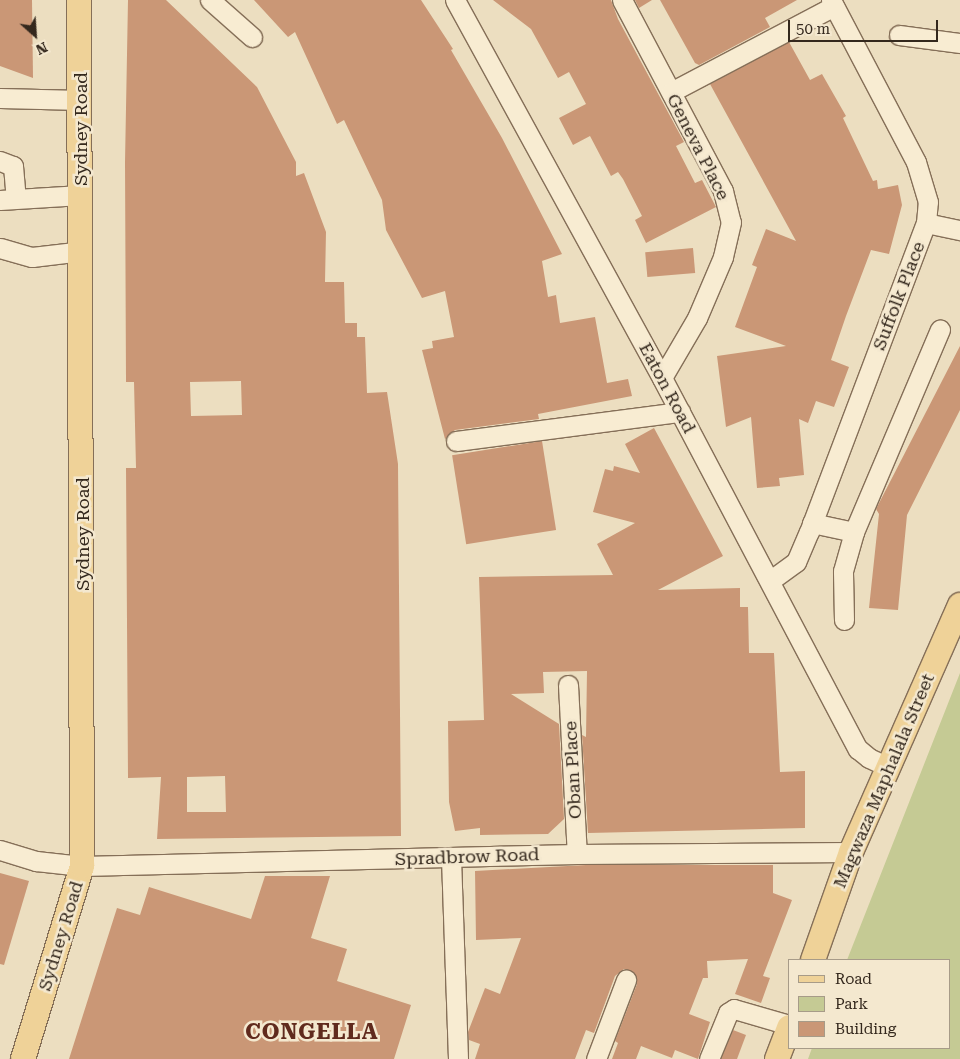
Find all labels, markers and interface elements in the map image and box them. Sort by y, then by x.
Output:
north arrow [10,10,60,60]
scale bar [790,10,940,42]
text: 50 m [796,20,830,38]
text: N [33,39,50,58]
street label: Sydney Road [70,72,92,186]
street label: Geneva Place [662,90,734,204]
street label: Suffolk Place [868,239,930,353]
street label: Eaton Road [634,339,700,437]
street label: Sydney Road [72,477,94,591]
street label: Magwaza Maphalala Street [829,670,939,892]
street label: Oban Place [560,720,586,820]
street label: Spradbrow Road [394,844,540,870]
street label: Sydney Road [34,879,88,993]
legend [788,959,950,1049]
text: Road [835,970,872,988]
text: Park [835,995,868,1013]
district label: CONGELLA [244,1019,380,1045]
text: Building [835,1020,896,1038]

